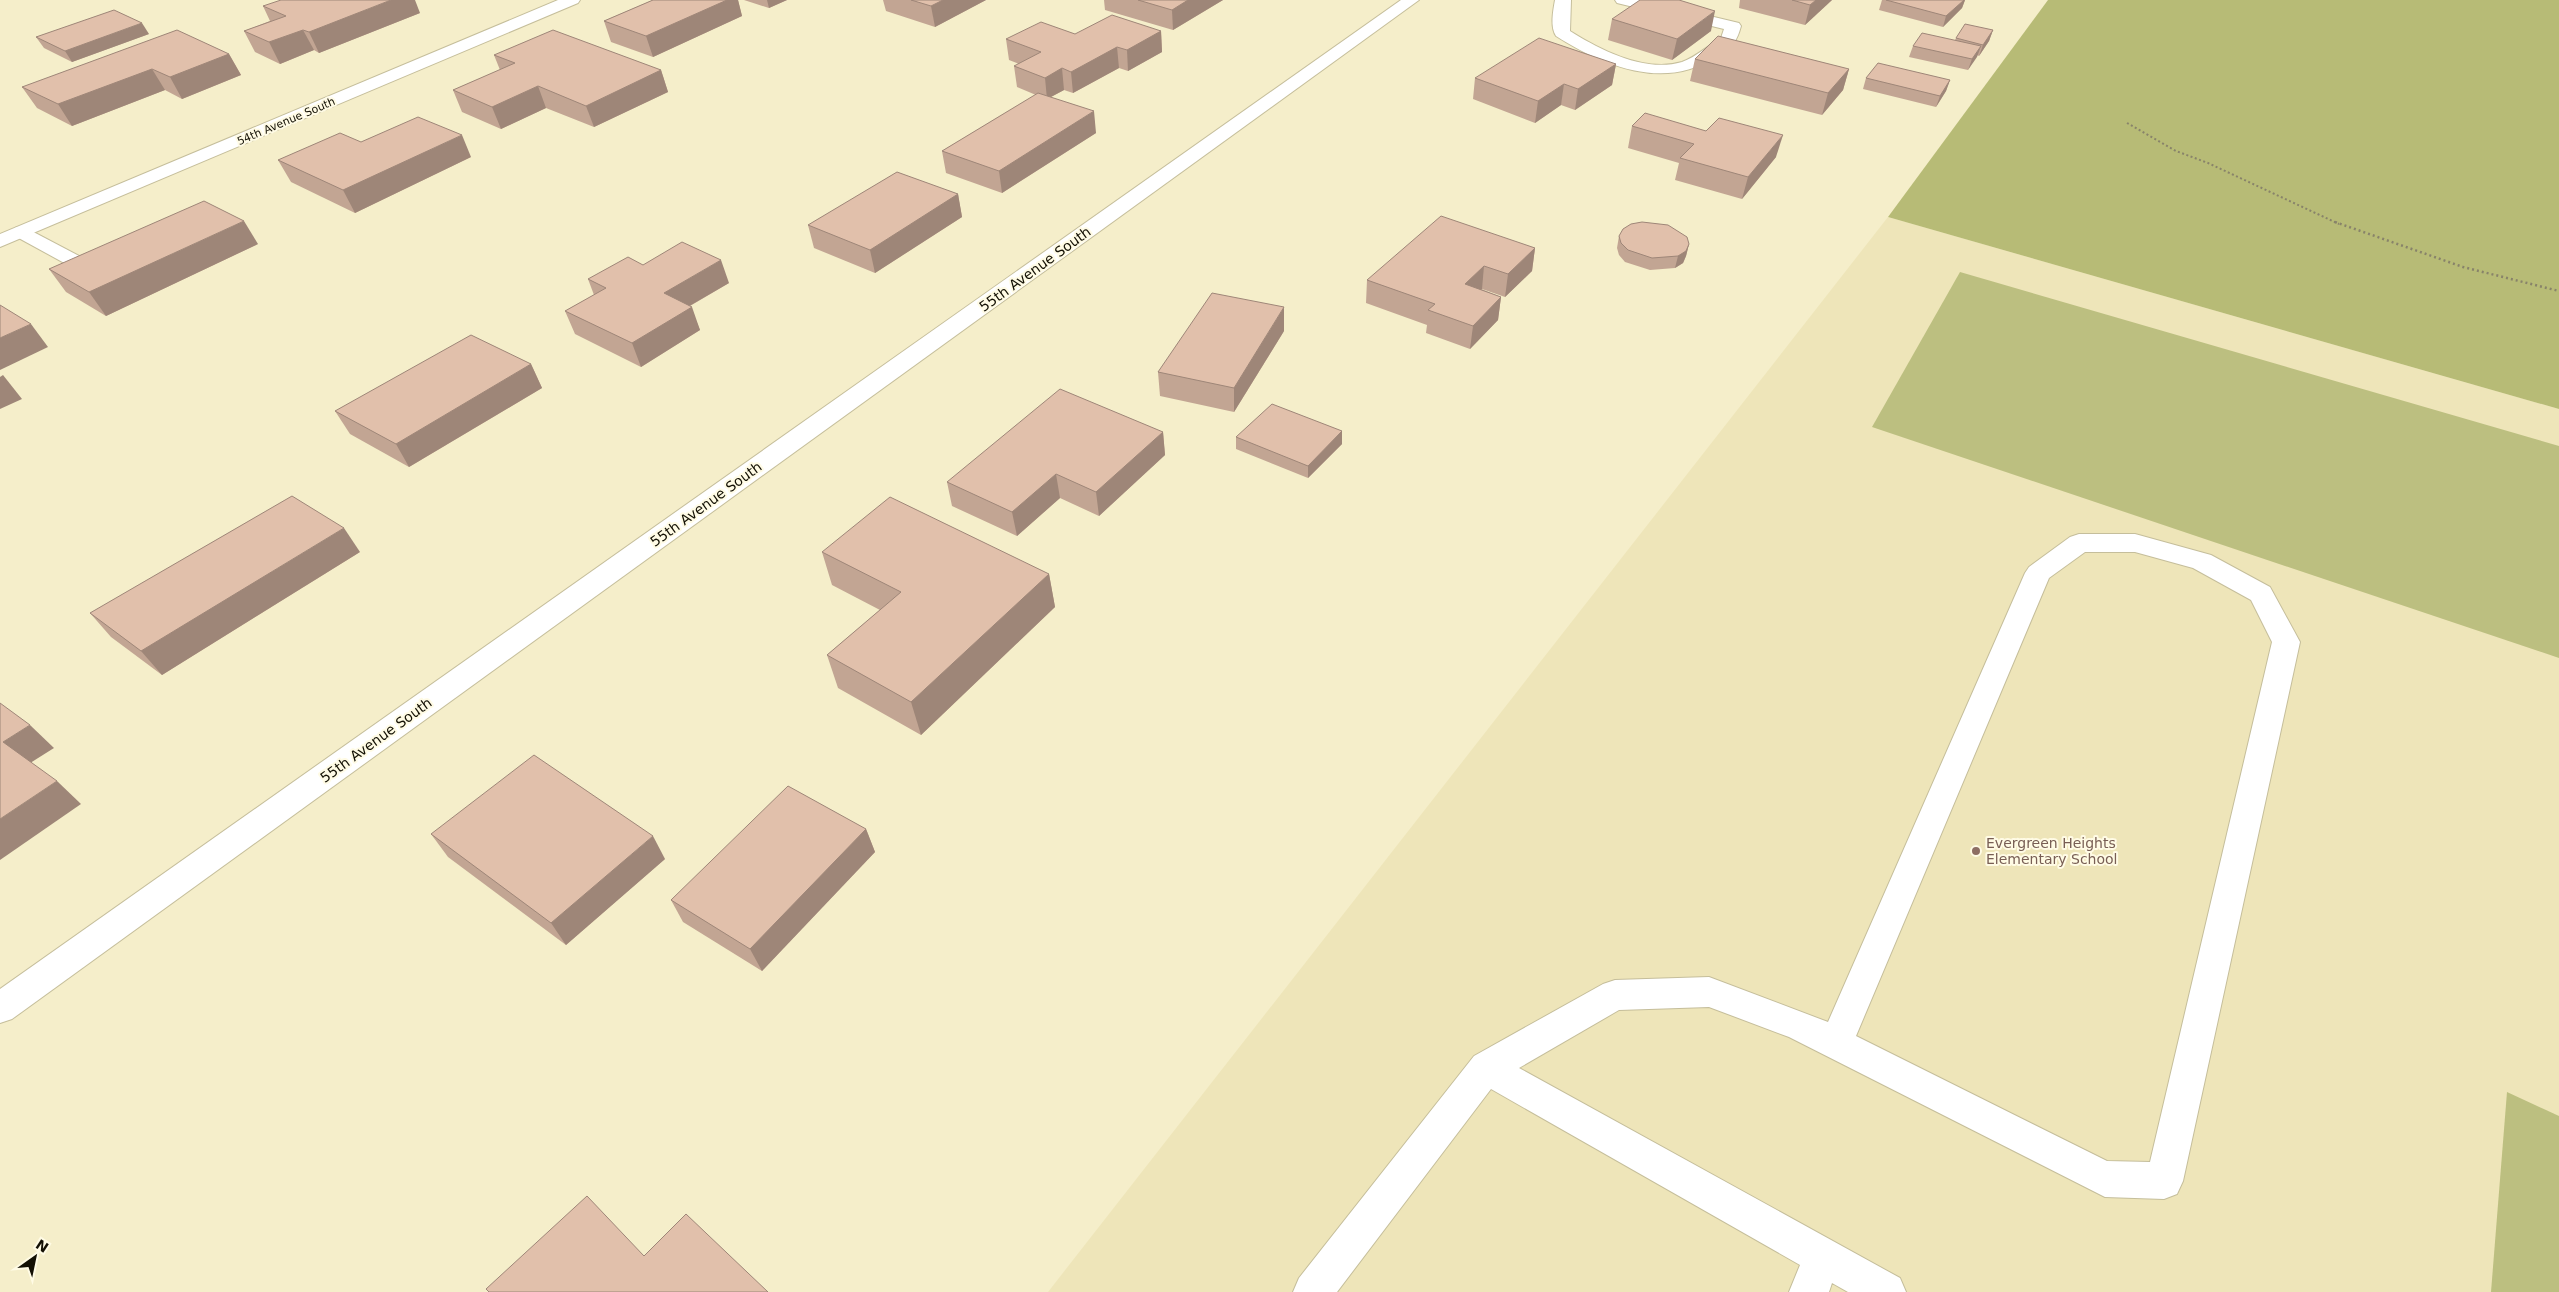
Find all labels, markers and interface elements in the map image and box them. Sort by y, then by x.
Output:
street label: 54th Avenue South [235,95,337,148]
street label: 55th Avenue South [976,223,1094,315]
street label: 55th Avenue South [647,458,765,550]
street label: 55th Avenue South [317,694,435,786]
place label: Evergreen Heights Elementary School [1986,835,2118,867]
marker: Evergreen Heights Elementary School [1970,845,1982,857]
north arrow [10,1232,60,1282]
text: N [33,1236,51,1256]

